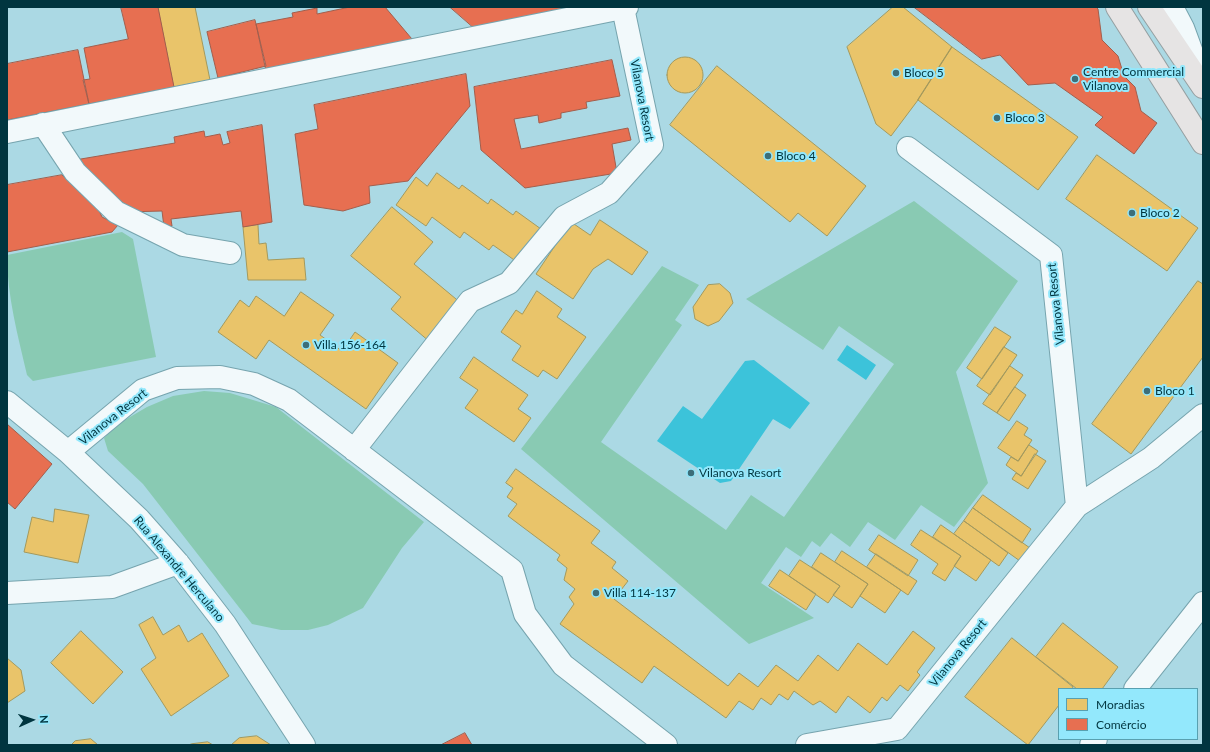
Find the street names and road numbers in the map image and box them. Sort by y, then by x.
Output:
street label: Vilanova Resort [627,58,657,142]
street label: Vilanova Resort [1045,262,1067,346]
street label: Vilanova Resort [76,386,150,448]
street label: Rua Alexandre Herculano [131,513,227,625]
street label: Vilanova Resort [926,616,990,690]

